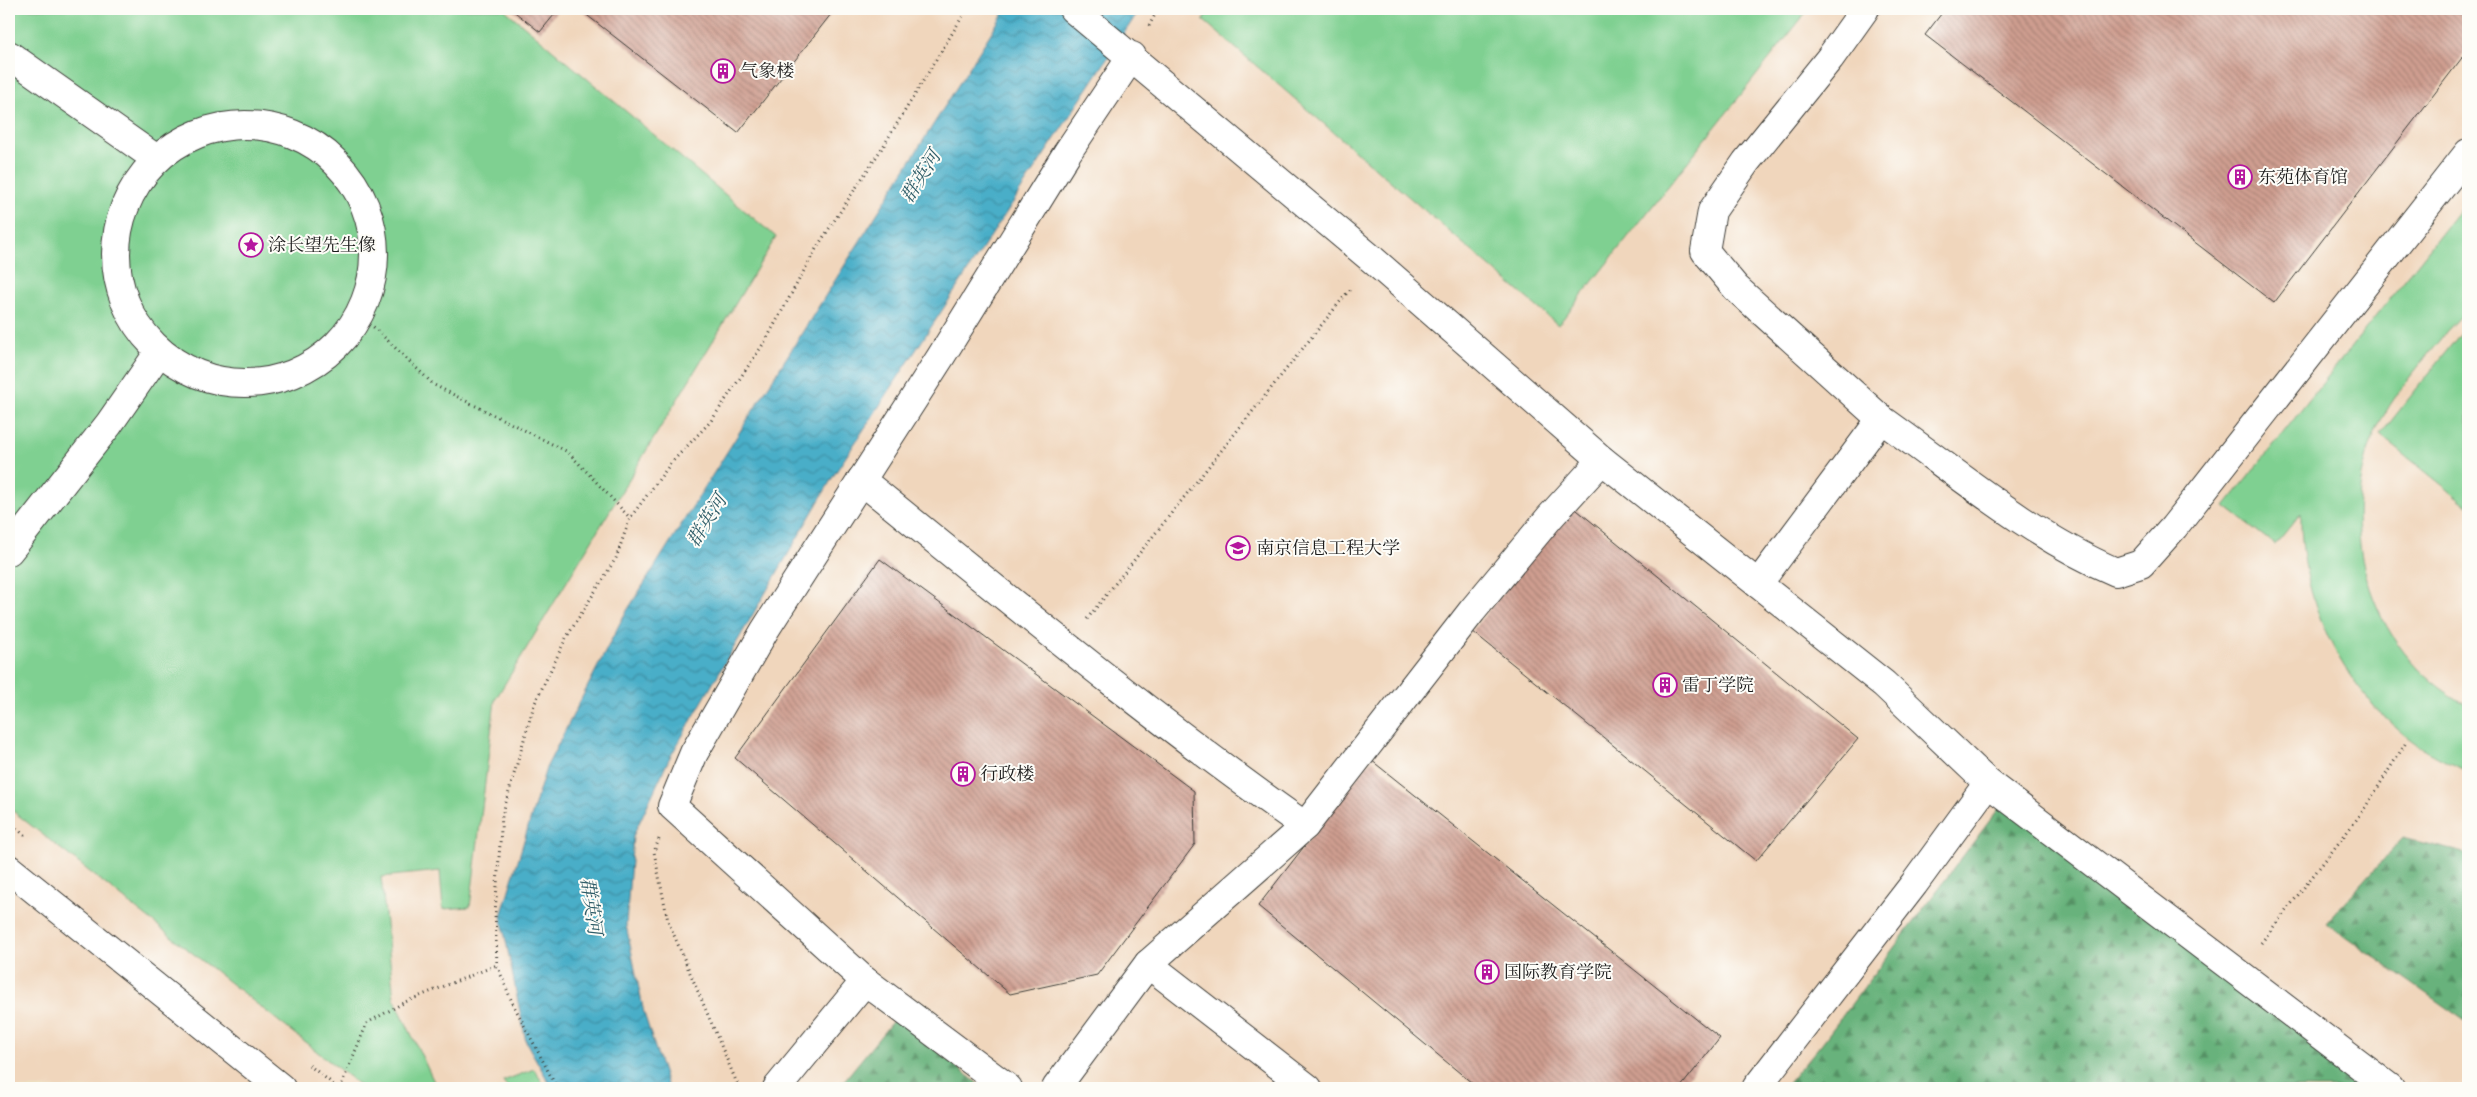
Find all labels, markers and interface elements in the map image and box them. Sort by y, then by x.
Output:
building icon: 气象楼 [710,58,736,84]
place label: 气象楼 [740,59,794,83]
water label: 群英河 [895,143,949,208]
building icon: 东苑体育馆 [2227,164,2253,190]
place label: 东苑体育馆 [2258,165,2348,189]
place icon: 涂长望先生像 [238,232,264,258]
place label: 涂长望先生像 [268,233,376,257]
water label: 群英河 [681,487,735,552]
school or university icon: 南京信息工程大学 [1225,535,1251,561]
place label: 南京信息工程大学 [1256,536,1400,560]
building icon: 雷丁学院 [1652,672,1678,698]
place label: 雷丁学院 [1682,673,1754,697]
building icon: 行政楼 [950,761,976,787]
place label: 行政楼 [980,762,1034,786]
water label: 群英河 [574,876,608,939]
building icon: 国际教育学院 [1474,959,1500,985]
place label: 国际教育学院 [1504,960,1612,984]

